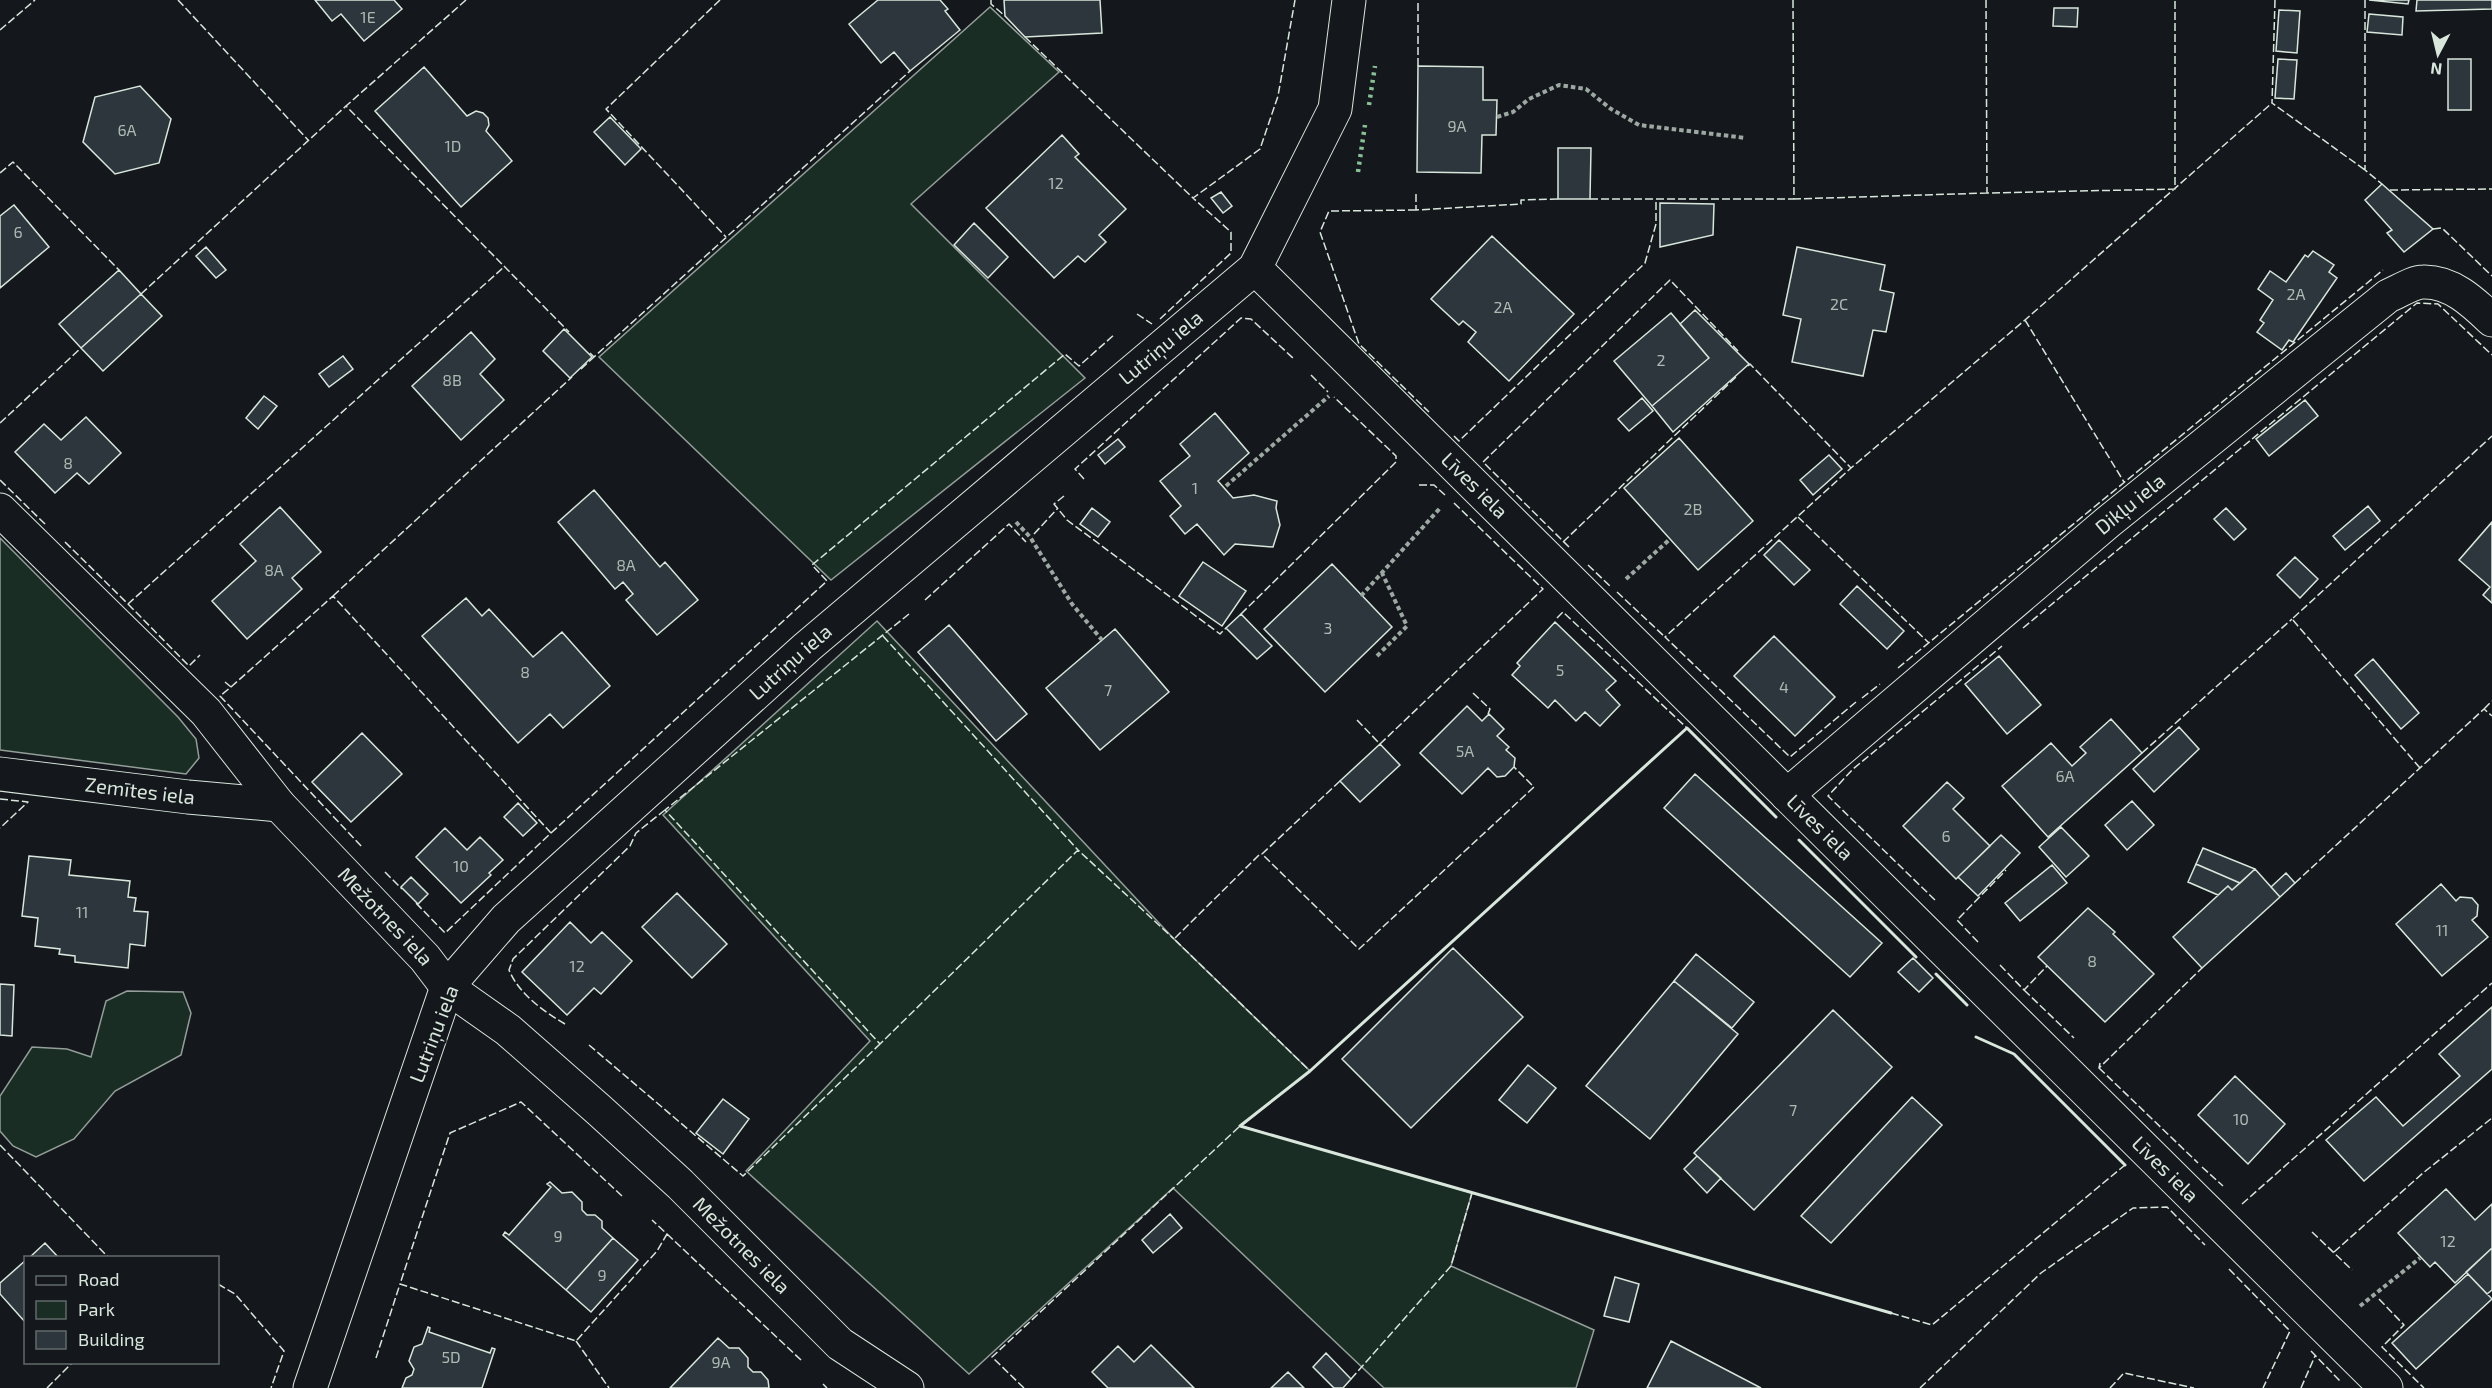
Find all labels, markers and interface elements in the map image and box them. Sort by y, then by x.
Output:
house number: 1E [360,7,376,26]
north arrow [2408,24,2468,84]
text: N [2429,59,2443,80]
house number: 9A [1447,116,1467,135]
house number: 6A [117,120,137,139]
house number: 1D [445,136,462,155]
house number: 12 [1048,173,1064,192]
house number: 6 [13,222,23,241]
house number: 2A [2287,284,2306,303]
house number: 2C [1830,294,1848,313]
house number: 2A [1494,297,1513,316]
street label: Lutriņu iela [1113,305,1207,389]
house number: 2 [1657,350,1666,369]
house number: 8B [442,370,462,389]
street label: Līves iela [1437,447,1513,523]
house number: 8 [63,453,73,472]
street label: Dikļu iela [2090,468,2169,539]
house number: 1 [1192,478,1198,497]
house number: 2B [1684,499,1702,518]
house number: 8A [616,555,636,574]
house number: 8A [264,560,284,579]
house number: 3 [1324,618,1332,637]
street label: Lutriņu iela [744,619,836,705]
house number: 5 [1556,660,1564,679]
house number: 8 [520,662,530,681]
house number: 4 [1779,677,1789,696]
house number: 7 [1104,680,1112,699]
house number: 5A [1456,741,1474,760]
house number: 6A [2055,766,2075,785]
street label: Zemītes iela [84,772,196,809]
street label: Līves iela [1782,789,1859,865]
house number: 6 [1941,826,1951,845]
house number: 10 [453,856,469,875]
street label: Mežotnes iela [334,862,439,970]
house number: 11 [76,902,88,921]
house number: 11 [2436,920,2448,939]
house number: 8 [2087,951,2097,970]
house number: 12 [569,956,585,975]
street label: Lutriņu iela [404,982,464,1086]
house number: 7 [1789,1100,1797,1119]
house number: 10 [2233,1109,2249,1128]
street label: Līves iela [2128,1131,2204,1207]
street label: Mežotnes iela [689,1191,796,1298]
house number: 9 [553,1226,563,1245]
house number: 12 [2440,1231,2456,1250]
legend [24,1256,219,1364]
house number: 9 [597,1265,607,1284]
text: Road [78,1268,119,1290]
text: Park [78,1298,115,1320]
text: Building [78,1328,145,1350]
house number: 5D [441,1347,461,1366]
house number: 9A [711,1352,731,1371]

